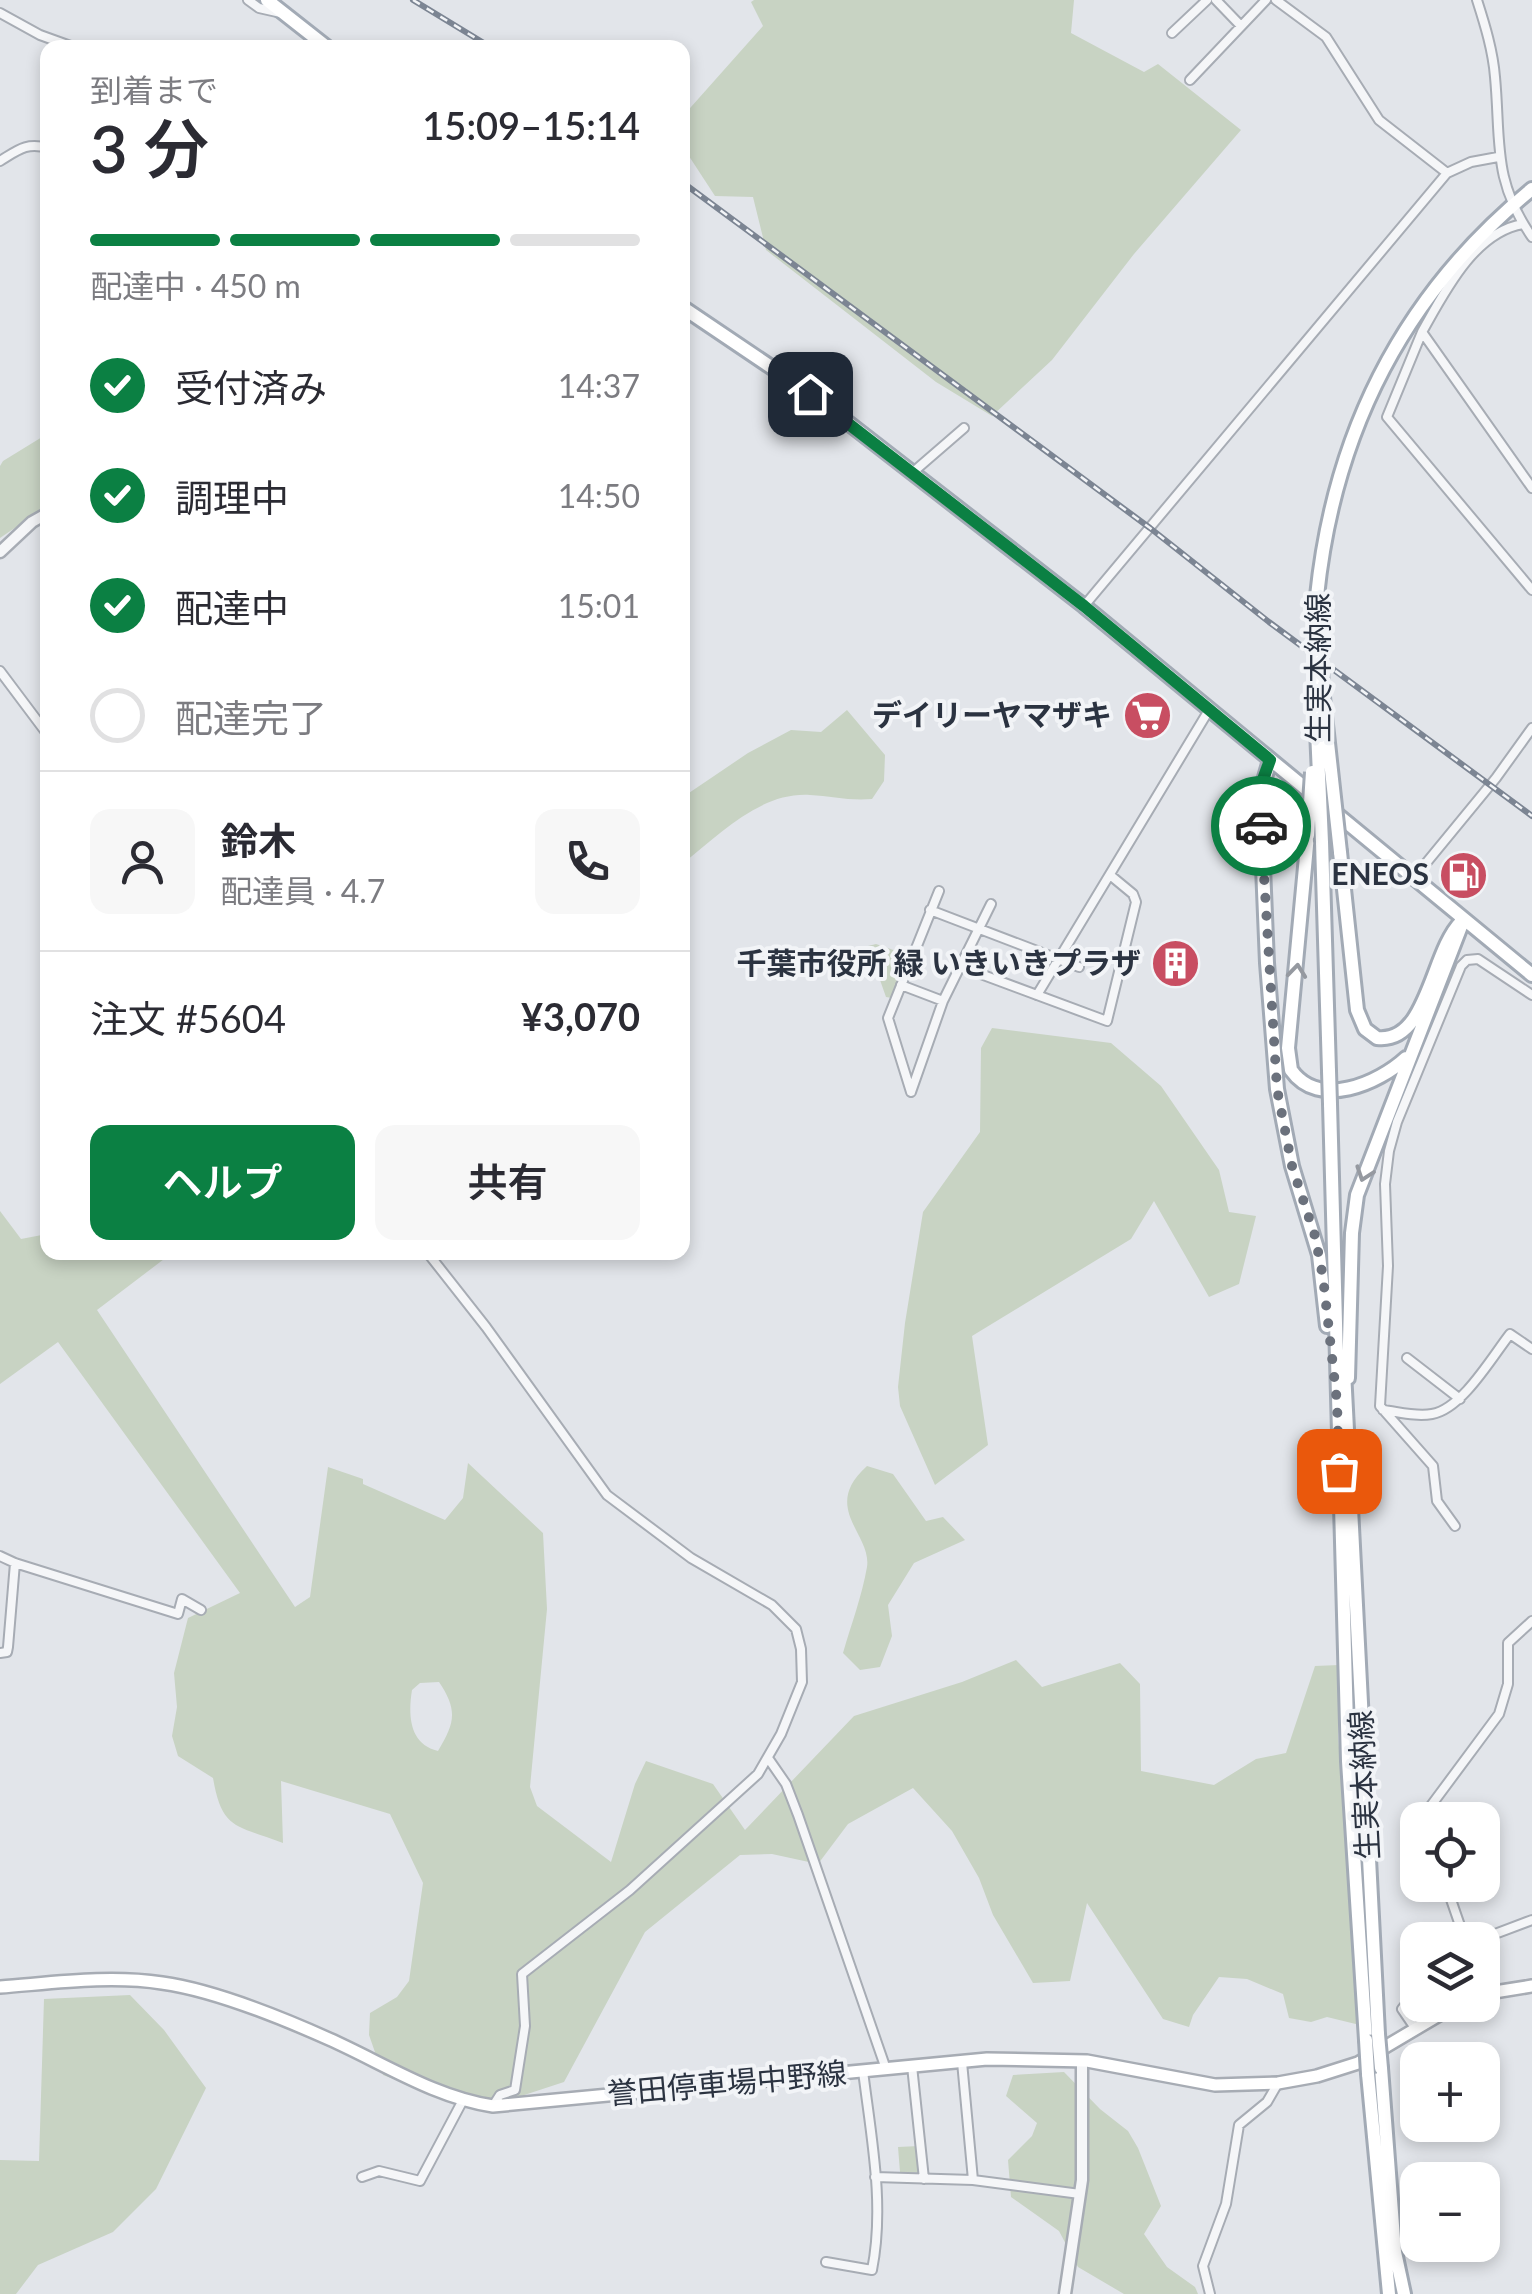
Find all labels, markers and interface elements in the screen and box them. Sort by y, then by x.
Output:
text: 到着まで [90,70,218,109]
text: 15:09–15:14 [422,102,640,148]
text: 3 分 [90,109,209,187]
text: 配達中 · 450 m [90,266,301,305]
pin [768,352,853,437]
icon: check [90,358,145,413]
text: 受付済み [175,364,327,410]
text: 14:37 [558,366,640,405]
icon: home [783,367,838,422]
icon: check [90,468,145,523]
text: 調理中 [175,474,289,520]
text: 14:50 [558,476,640,515]
icon: check [90,578,145,633]
text: 配達中 [175,584,289,630]
text: 15:01 [558,586,640,625]
street label: 生実本納線 [1299,593,1335,743]
supermarket icon: デイリーヤマザキ [1121,690,1173,742]
text: 配達完了 [175,694,327,740]
place label: デイリーヤマザキ [872,696,1112,732]
courier [1211,776,1311,876]
icon: car [1234,799,1289,854]
button: person [90,809,195,914]
button: phone [535,809,640,914]
text: 鈴木 [220,817,296,863]
fuel station icon: ENEOS [1438,849,1490,901]
place label: ENEOS [1331,855,1429,891]
text: 配達員 · 4.7 [220,871,385,910]
building icon: 千葉市役所 緑 いきいきプラザ [1150,938,1202,990]
place label: 千葉市役所 緑 いきいきプラザ [736,944,1141,980]
one-way arrow [1286,963,1307,979]
text: ¥3,070 [521,993,640,1039]
text: 注文 #5604 [90,995,286,1041]
button: ヘルプ [90,1125,355,1240]
button: 共有 [375,1125,640,1240]
one-way arrow [1355,1165,1375,1182]
pin [1297,1429,1382,1514]
icon: bag [1312,1444,1367,1499]
street label: 生実本納線 [1341,1709,1385,1861]
map controls [1400,1802,1500,2262]
button: locate [1400,1802,1500,1902]
button: layers [1400,1922,1500,2022]
button: + [1400,2042,1500,2142]
street label: 誉田停車場中野線 [606,2054,848,2110]
button: − [1400,2162,1500,2262]

